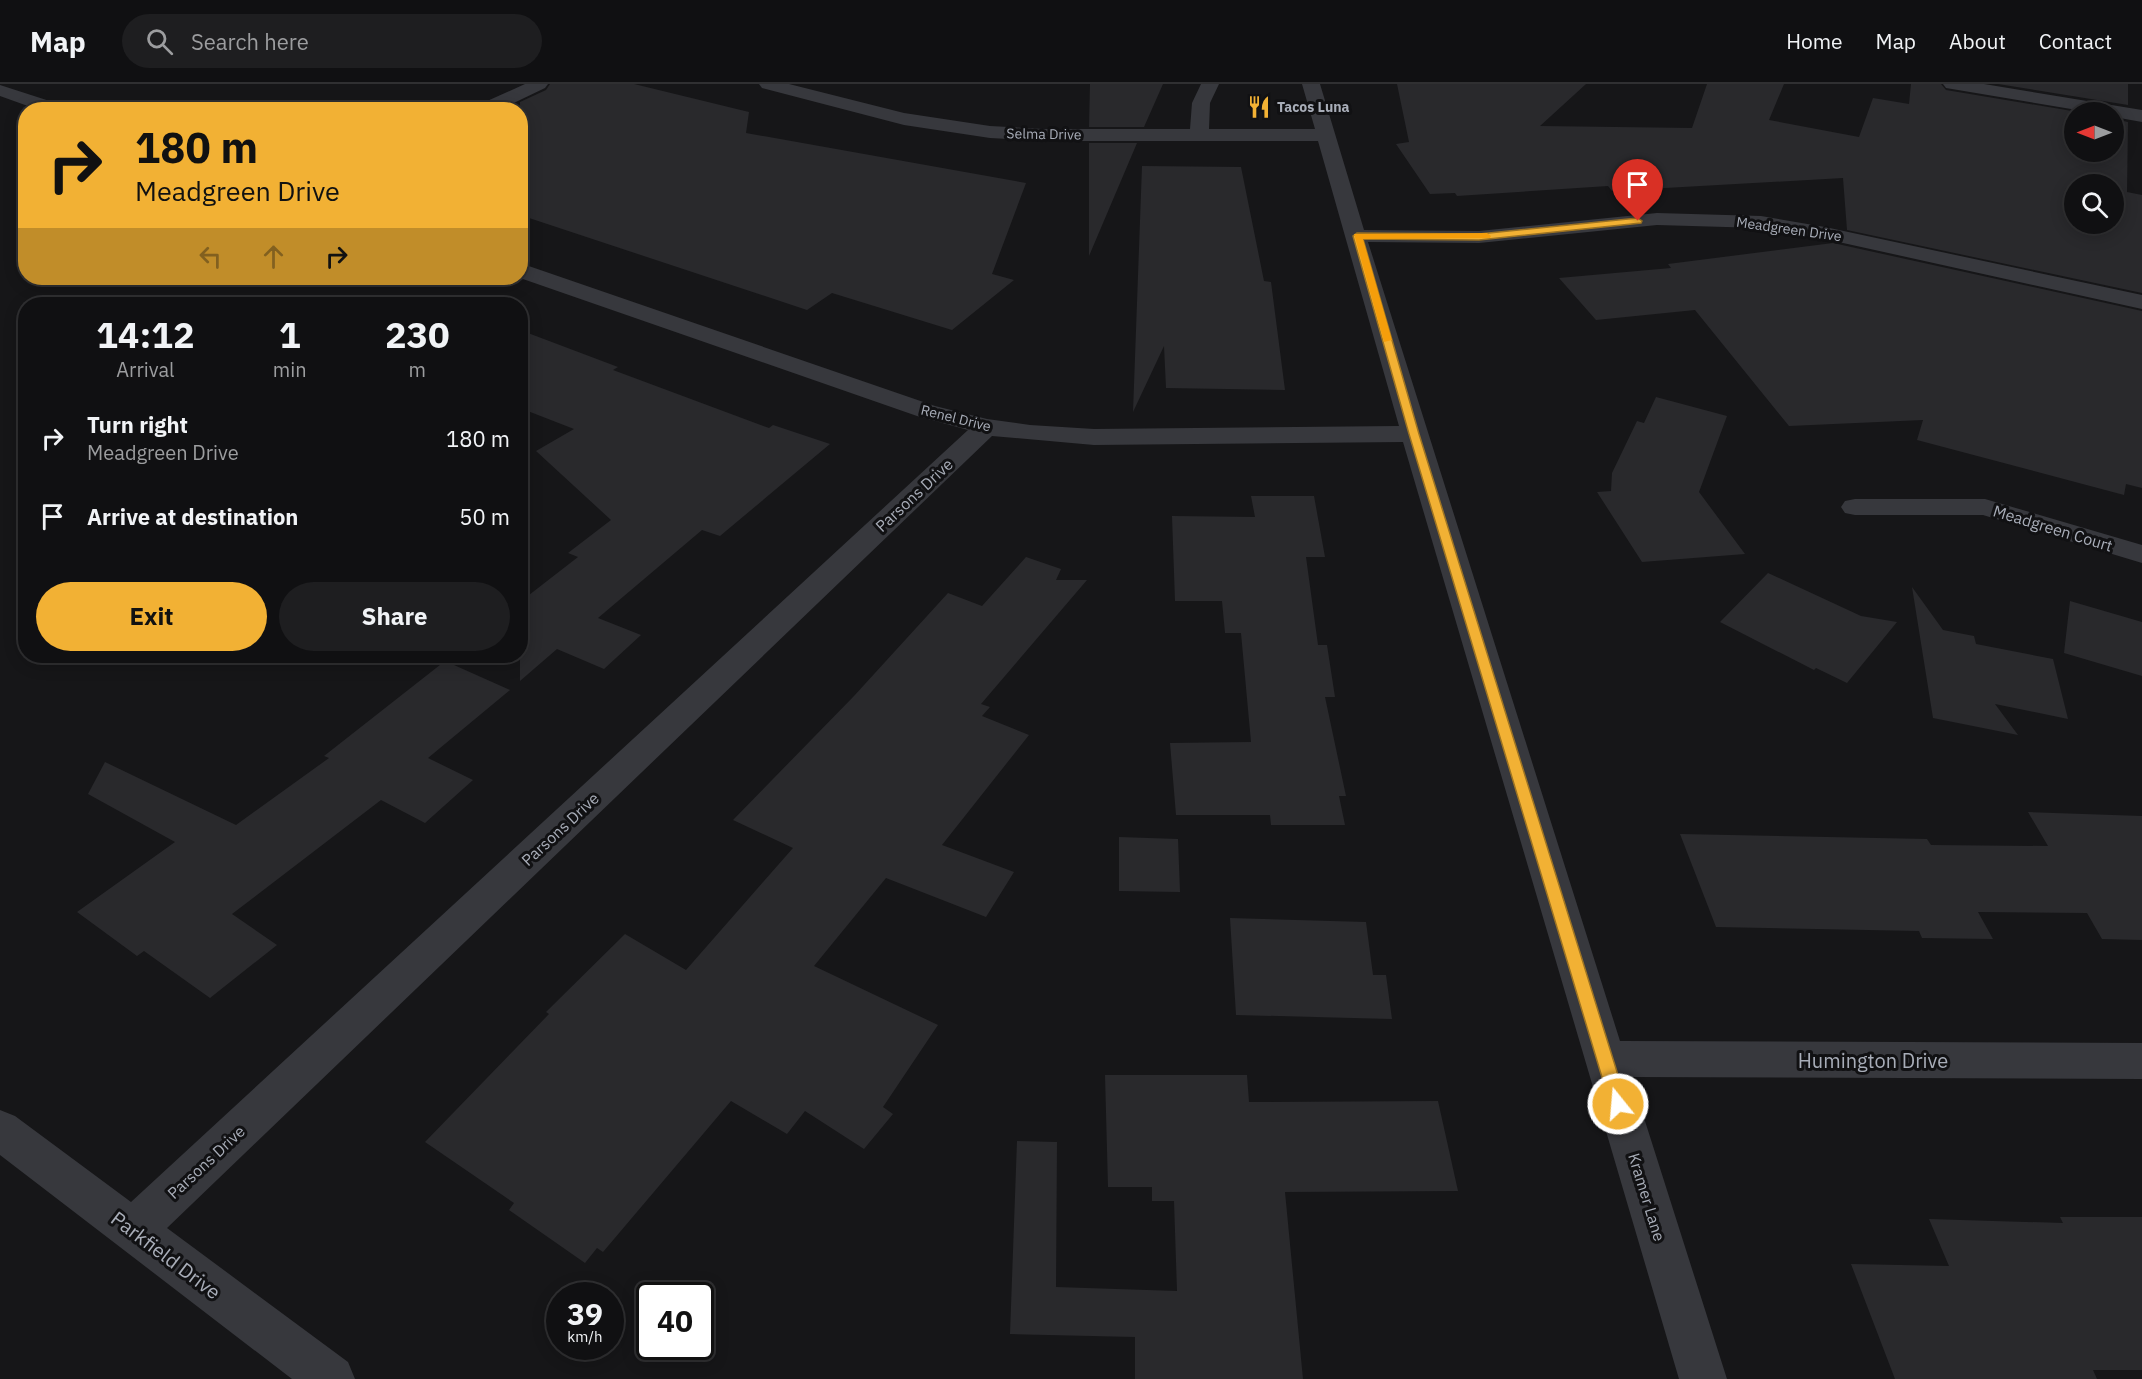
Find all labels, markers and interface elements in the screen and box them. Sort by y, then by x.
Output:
search box [122,14,542,68]
text: Map [30,23,86,60]
icon: search [143,25,176,58]
text: Search here [191,27,309,56]
text: Home [1786,27,1843,55]
text: Map [1876,27,1916,55]
text: About [1949,27,2006,55]
text: Contact [2039,27,2112,55]
restaurant icon: Tacos Luna [1246,94,1272,120]
place label: Tacos Luna [1277,98,1350,116]
north arrow [2064,102,2124,162]
map controls [2064,102,2124,234]
text: 180 m [135,120,258,175]
street label: Selma Drive [1006,124,1082,144]
icon: right [36,126,114,204]
pin [1612,159,1663,221]
icon: arrive [1621,168,1654,201]
text: Meadgreen Drive [135,173,340,208]
button: search [2064,174,2124,234]
street label: Meadgreen Drive [1735,213,1843,245]
icon: left [194,240,227,273]
icon: ahead [257,240,290,273]
icon: right [320,240,353,273]
text: 14:12 [96,311,195,358]
text: 1 [279,311,301,358]
text: 230 [385,311,450,358]
text: Arrival [116,356,175,383]
text: min [273,356,307,383]
text: m [409,356,426,383]
street label: Renel Drive [919,401,993,435]
text: Turn right [87,410,188,439]
icon: right [36,422,69,455]
text: 180 m [446,424,510,453]
text: Meadgreen Drive [87,439,239,466]
street label: Parsons Drive [871,454,957,536]
icon: arrive [36,500,69,533]
street label: Meadgreen Court [1991,500,2115,556]
text: Arrive at destination [87,502,298,531]
text: 50 m [459,502,510,531]
button: Exit [36,582,267,651]
button: Share [279,582,510,651]
street label: Parsons Drive [517,788,603,870]
street label: Humington Drive [1798,1047,1948,1074]
position arrow [1586,1072,1650,1136]
street label: Parsons Drive [163,1121,249,1203]
street label: Kramer Lane [1624,1150,1670,1244]
street label: Parkfield Drive [106,1205,226,1305]
speed limit sign: 40 [636,1282,714,1360]
text: 39 [567,1294,603,1333]
text: km/h [567,1327,603,1346]

